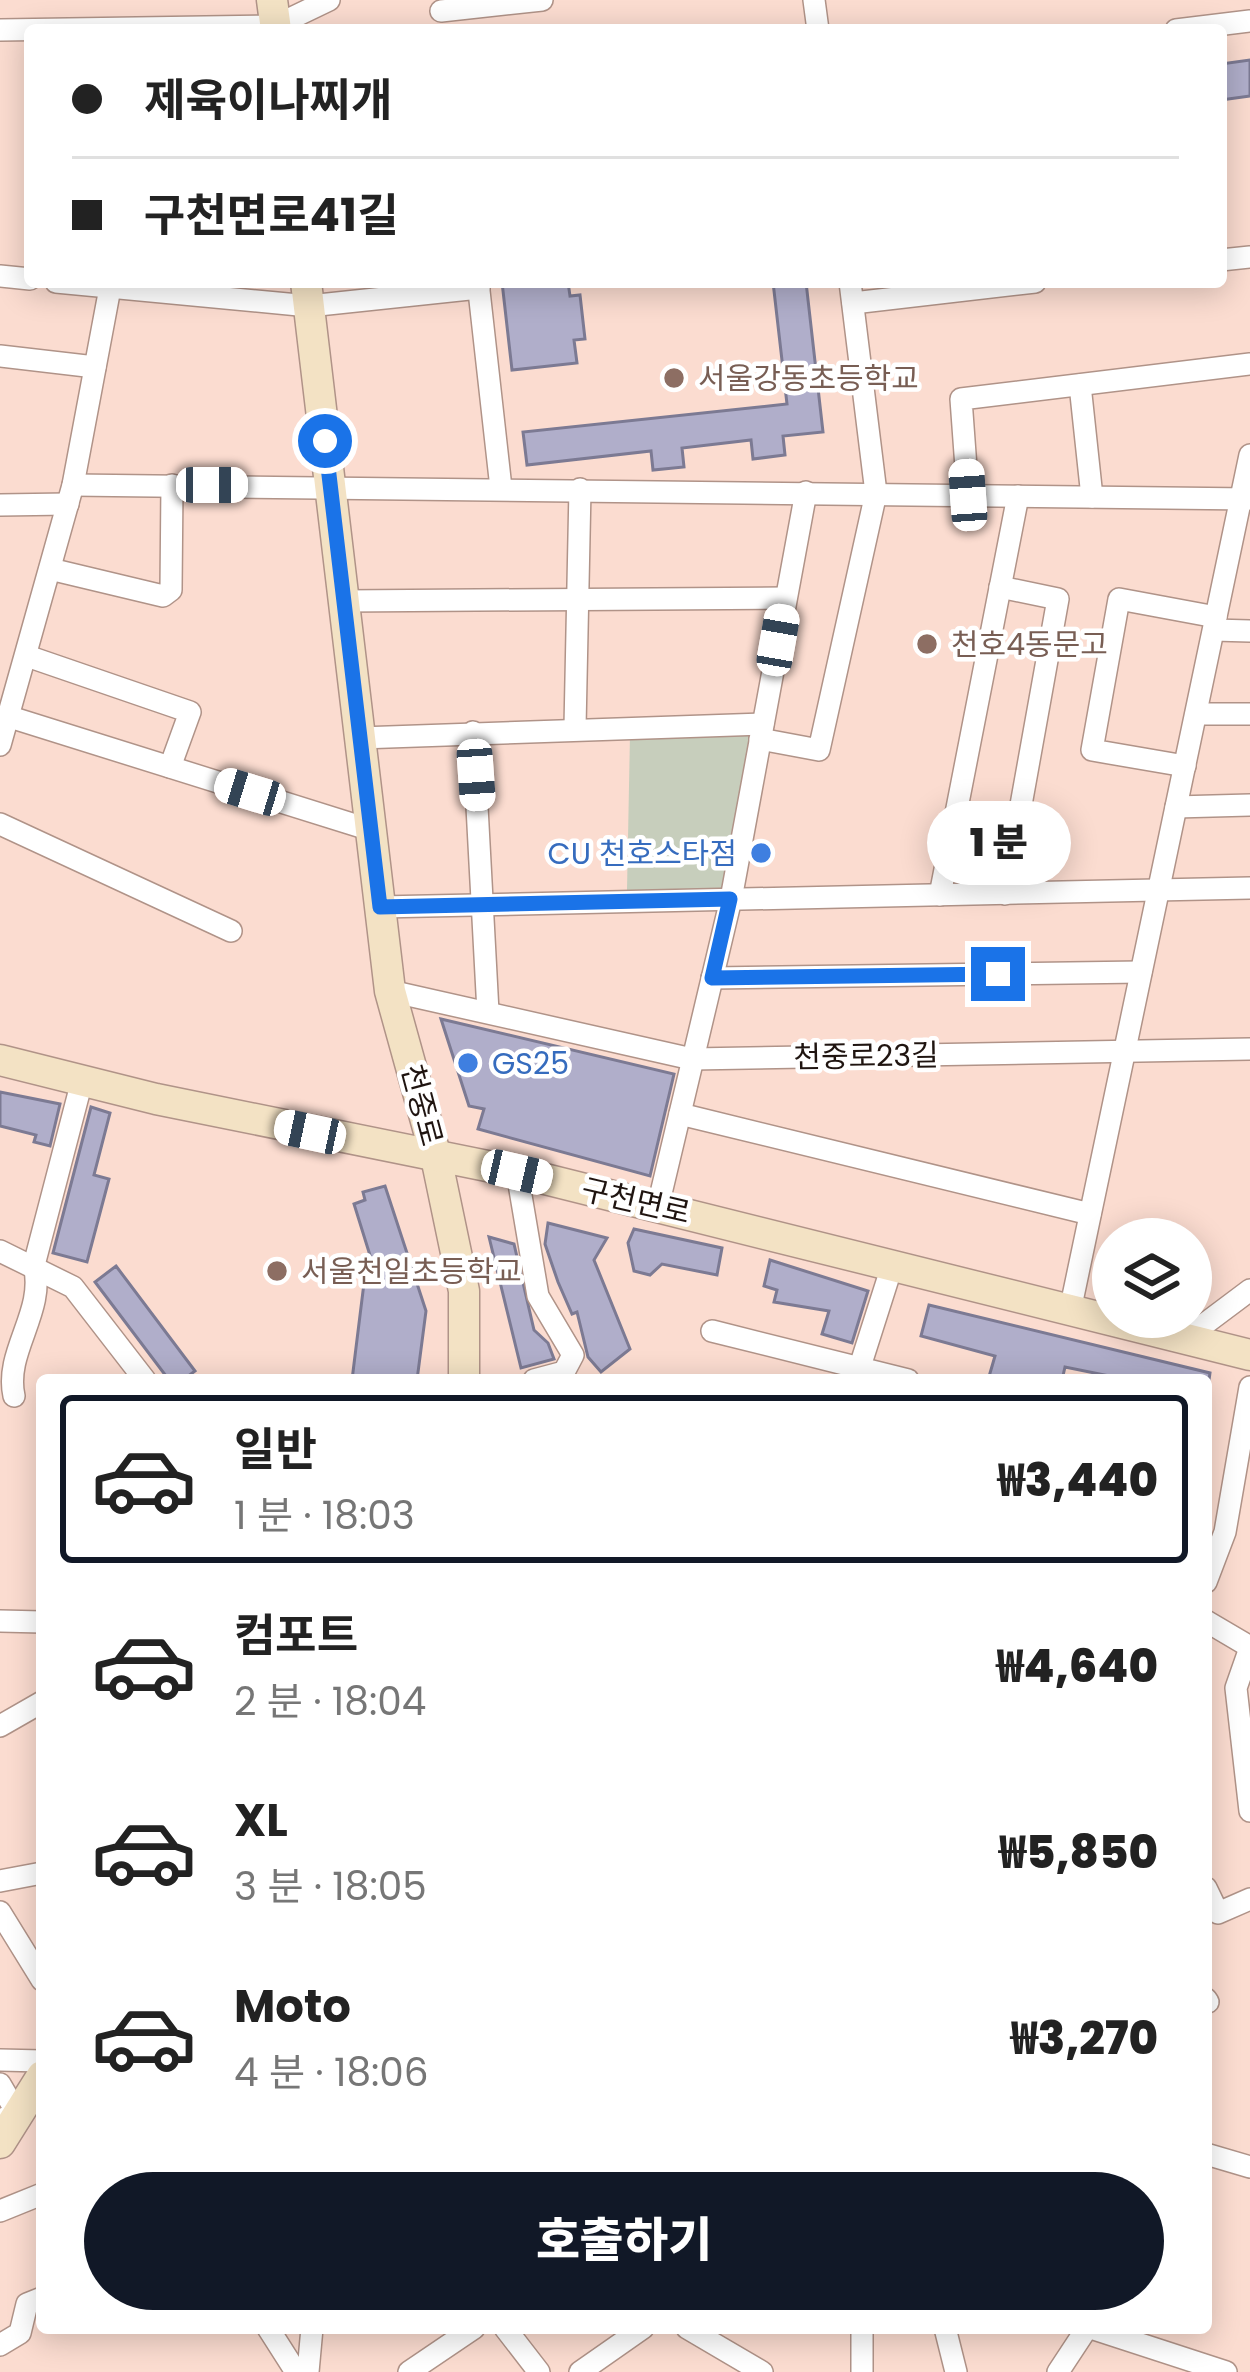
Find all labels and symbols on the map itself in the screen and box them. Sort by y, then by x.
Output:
place label: 서울강동초등학교 [698,357,919,400]
marker: 서울강동초등학교 [661,365,687,391]
route start [298,414,352,468]
car [948,458,988,532]
car [176,467,248,503]
car [754,601,802,679]
place label: 천호4동문고 [951,623,1108,666]
marker: 천호4동문고 [914,631,940,657]
car [456,738,496,812]
car [210,764,290,820]
callout: 1 분 [926,800,1070,884]
place label: CU 천호스타점 [548,832,737,875]
marker: CU 천호스타점 [748,840,774,866]
route end [971,947,1025,1001]
street label: 천중로23길 [793,1033,939,1079]
place label: GS25 [492,1042,569,1085]
marker: GS25 [455,1050,481,1076]
street label: 천중로 [391,1059,453,1151]
car [271,1107,349,1157]
car [478,1146,556,1198]
street label: 구천면로 [577,1168,695,1234]
place label: 서울천일초등학교 [301,1250,522,1293]
marker: 서울천일초등학교 [264,1258,290,1284]

